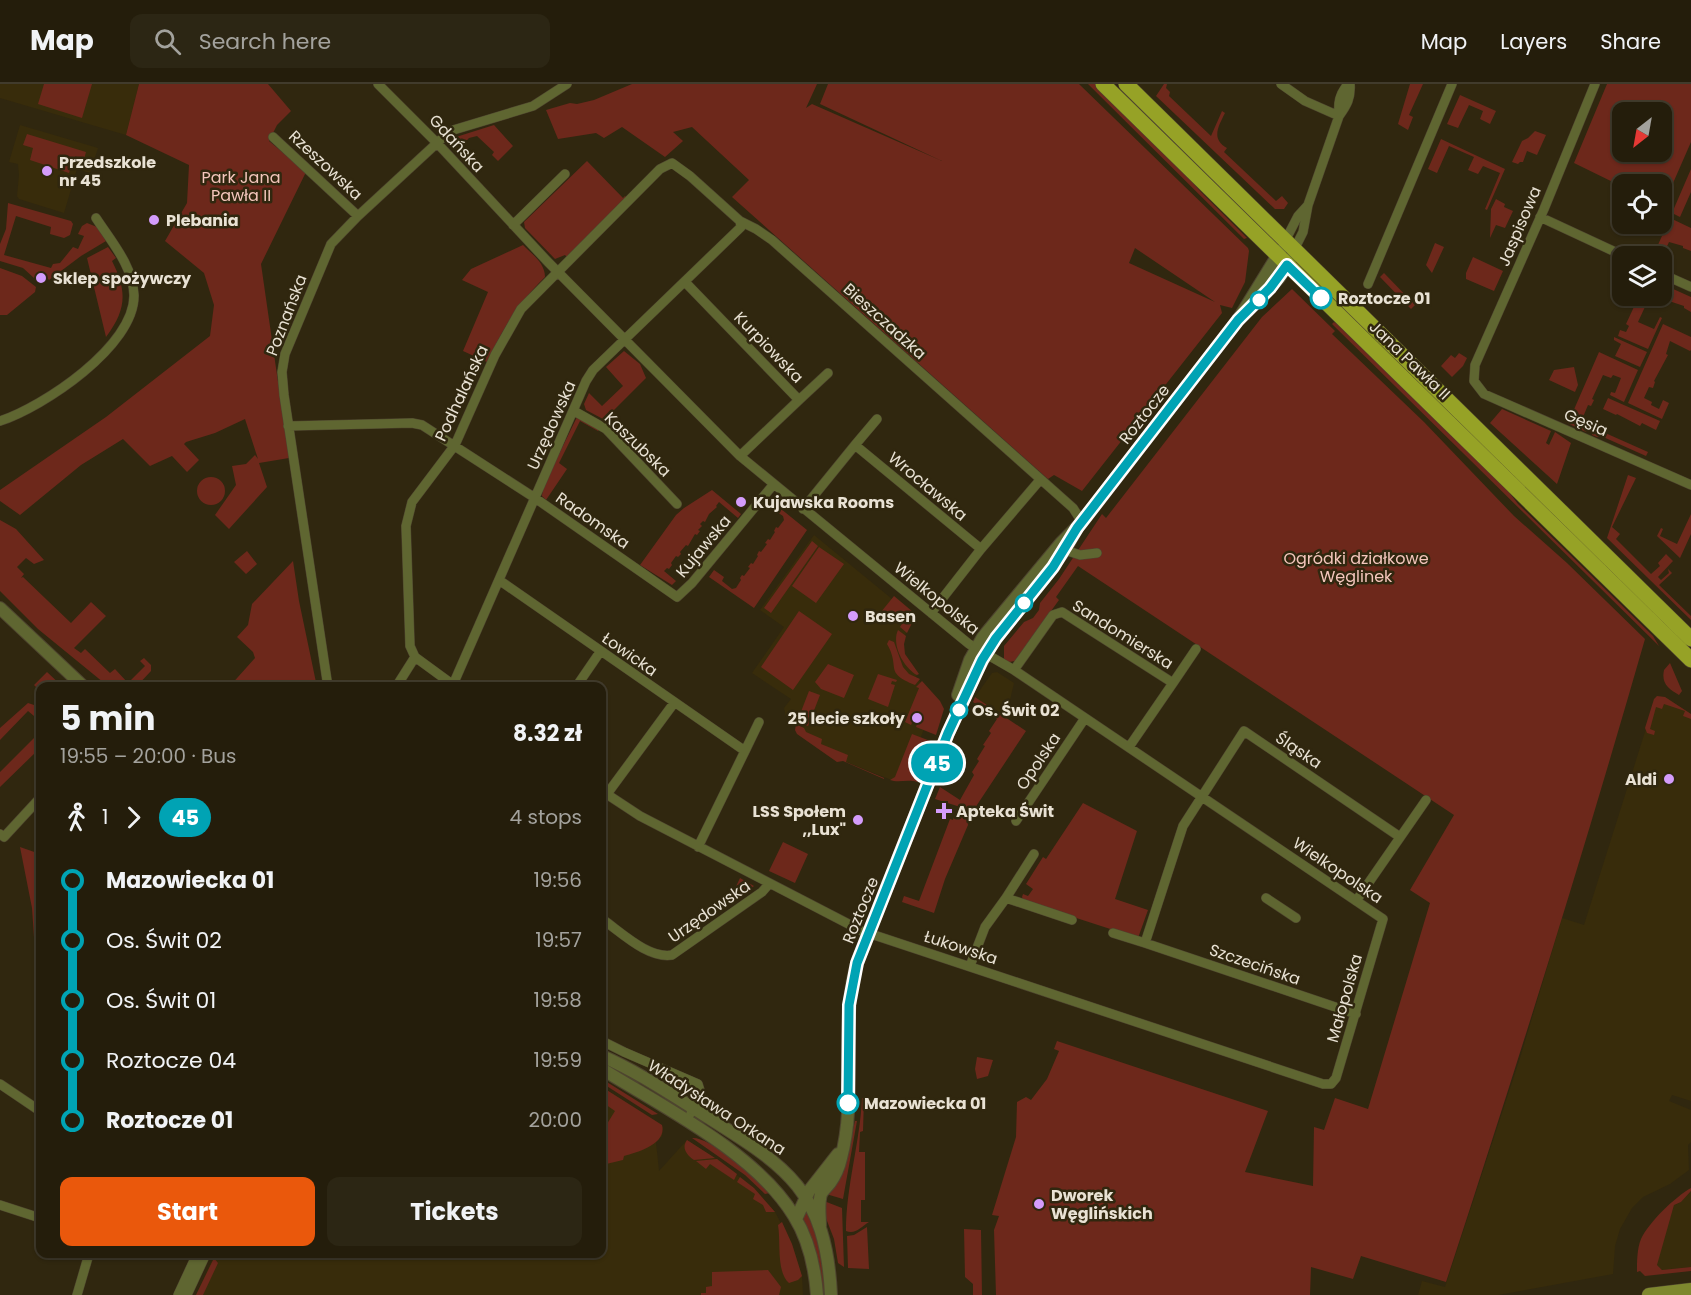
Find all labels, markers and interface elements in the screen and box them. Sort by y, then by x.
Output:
search box [130,14,550,68]
text: Map [30,21,94,60]
icon: search [151,25,184,58]
text: Search here [199,26,331,57]
text: Map [1421,27,1467,56]
text: Layers [1500,27,1567,56]
text: Share [1600,27,1661,56]
north arrow [1612,102,1672,162]
map controls [1612,102,1672,306]
street label: Gdańska [424,109,490,177]
street label: Rzeszowska [284,125,368,206]
place label: Przedszkole nr 45 [59,151,156,192]
marker: Przedszkole nr 45 [40,164,54,178]
park label: Park Jana Pawła II [202,166,280,207]
button: locate [1612,174,1672,234]
street label: Jaspisowa [1492,183,1547,270]
place label: Plebania [166,209,239,232]
marker: Plebania [147,213,161,227]
button: layers [1612,246,1672,306]
place label: Sklep spożywczy [53,267,192,290]
marker: Sklep spożywczy [34,271,48,285]
street label: Poznańska [260,271,313,359]
street label: Bieszczadzka [838,278,931,365]
marker: Roztocze 01 [1310,287,1332,309]
place label: Roztocze 01 [1338,287,1431,310]
unlabelled marker [1250,291,1268,309]
street label: Kurpiowska [729,307,809,388]
street label: Jana Pawła II [1364,316,1455,405]
street label: Podhalańska [429,341,494,445]
street label: Urzędowska [522,377,581,474]
street label: Roztocze [1114,380,1175,449]
street label: Gęsia [1560,403,1611,442]
street label: Kaszubska [599,407,676,482]
street label: Wrocławska [883,446,972,526]
street label: Radomska [551,486,634,554]
place label: Kujawska Rooms [753,491,894,514]
marker: Kujawska Rooms [734,495,748,509]
street label: Kujawska [670,510,736,582]
park label: Ogródki działkowe Węglinek [1283,547,1429,588]
street label: Wielkopolska [889,557,984,640]
unlabelled marker [1015,594,1033,612]
street label: Sandomierska [1068,594,1178,675]
place label: Basen [865,605,916,628]
marker: Basen [846,609,860,623]
street label: Łowicka [597,627,662,682]
text: 5 min [60,695,155,742]
place label: Os. Świt 02 [972,699,1059,722]
marker: Os. Świt 02 [950,701,968,719]
place label: 25 lecie szkoły [788,707,906,730]
marker: 25 lecie szkoły [910,711,924,725]
text: 8.32 zł [513,718,582,749]
street label: Śląska [1271,726,1327,774]
street label: Opolska [1011,728,1066,795]
text: 19:55 – 20:00 · Bus [60,742,236,770]
line badge: 45 [910,744,964,782]
text: 45 [923,749,951,778]
place label: Aldi [1625,768,1657,791]
marker: Aldi [1662,772,1676,786]
place label: LSS Społem ,,Lux" [752,800,846,841]
place label: Apteka Świt [956,800,1054,823]
icon: walk [60,801,93,834]
icon: forward [117,801,150,834]
text: 1 [102,803,108,831]
text: 45 [171,803,199,832]
text: 4 stops [510,803,582,831]
marker: Apteka Świt [937,804,951,818]
marker: LSS Społem ,,Lux" [851,813,865,827]
street label: Wielkopolska [1288,832,1387,909]
text: Mazowiecka 01 [106,865,274,896]
text: 19:56 [533,866,582,894]
street label: Roztocze [837,873,884,947]
street label: Urzędowska [664,875,755,948]
text: Os. Świt 02 [106,925,222,956]
street label: Łukowska [921,925,1001,970]
text: 19:57 [535,926,582,954]
street label: Szczecińska [1206,938,1303,991]
street label: Małopolska [1321,951,1368,1045]
text: Os. Świt 01 [106,985,216,1016]
text: 19:58 [534,986,582,1014]
text: Roztocze 04 [106,1045,236,1076]
text: 19:59 [534,1046,582,1074]
street label: Władysława Orkana [643,1054,790,1161]
marker: Mazowiecka 01 [837,1092,859,1114]
place label: Mazowiecka 01 [864,1092,986,1115]
text: Roztocze 01 [106,1105,233,1136]
text: 20:00 [529,1106,582,1134]
button: Start [60,1177,315,1246]
button: Tickets [327,1177,582,1246]
place label: Dworek Węglińskich [1051,1184,1153,1225]
marker: Dworek Węglińskich [1032,1197,1046,1211]

